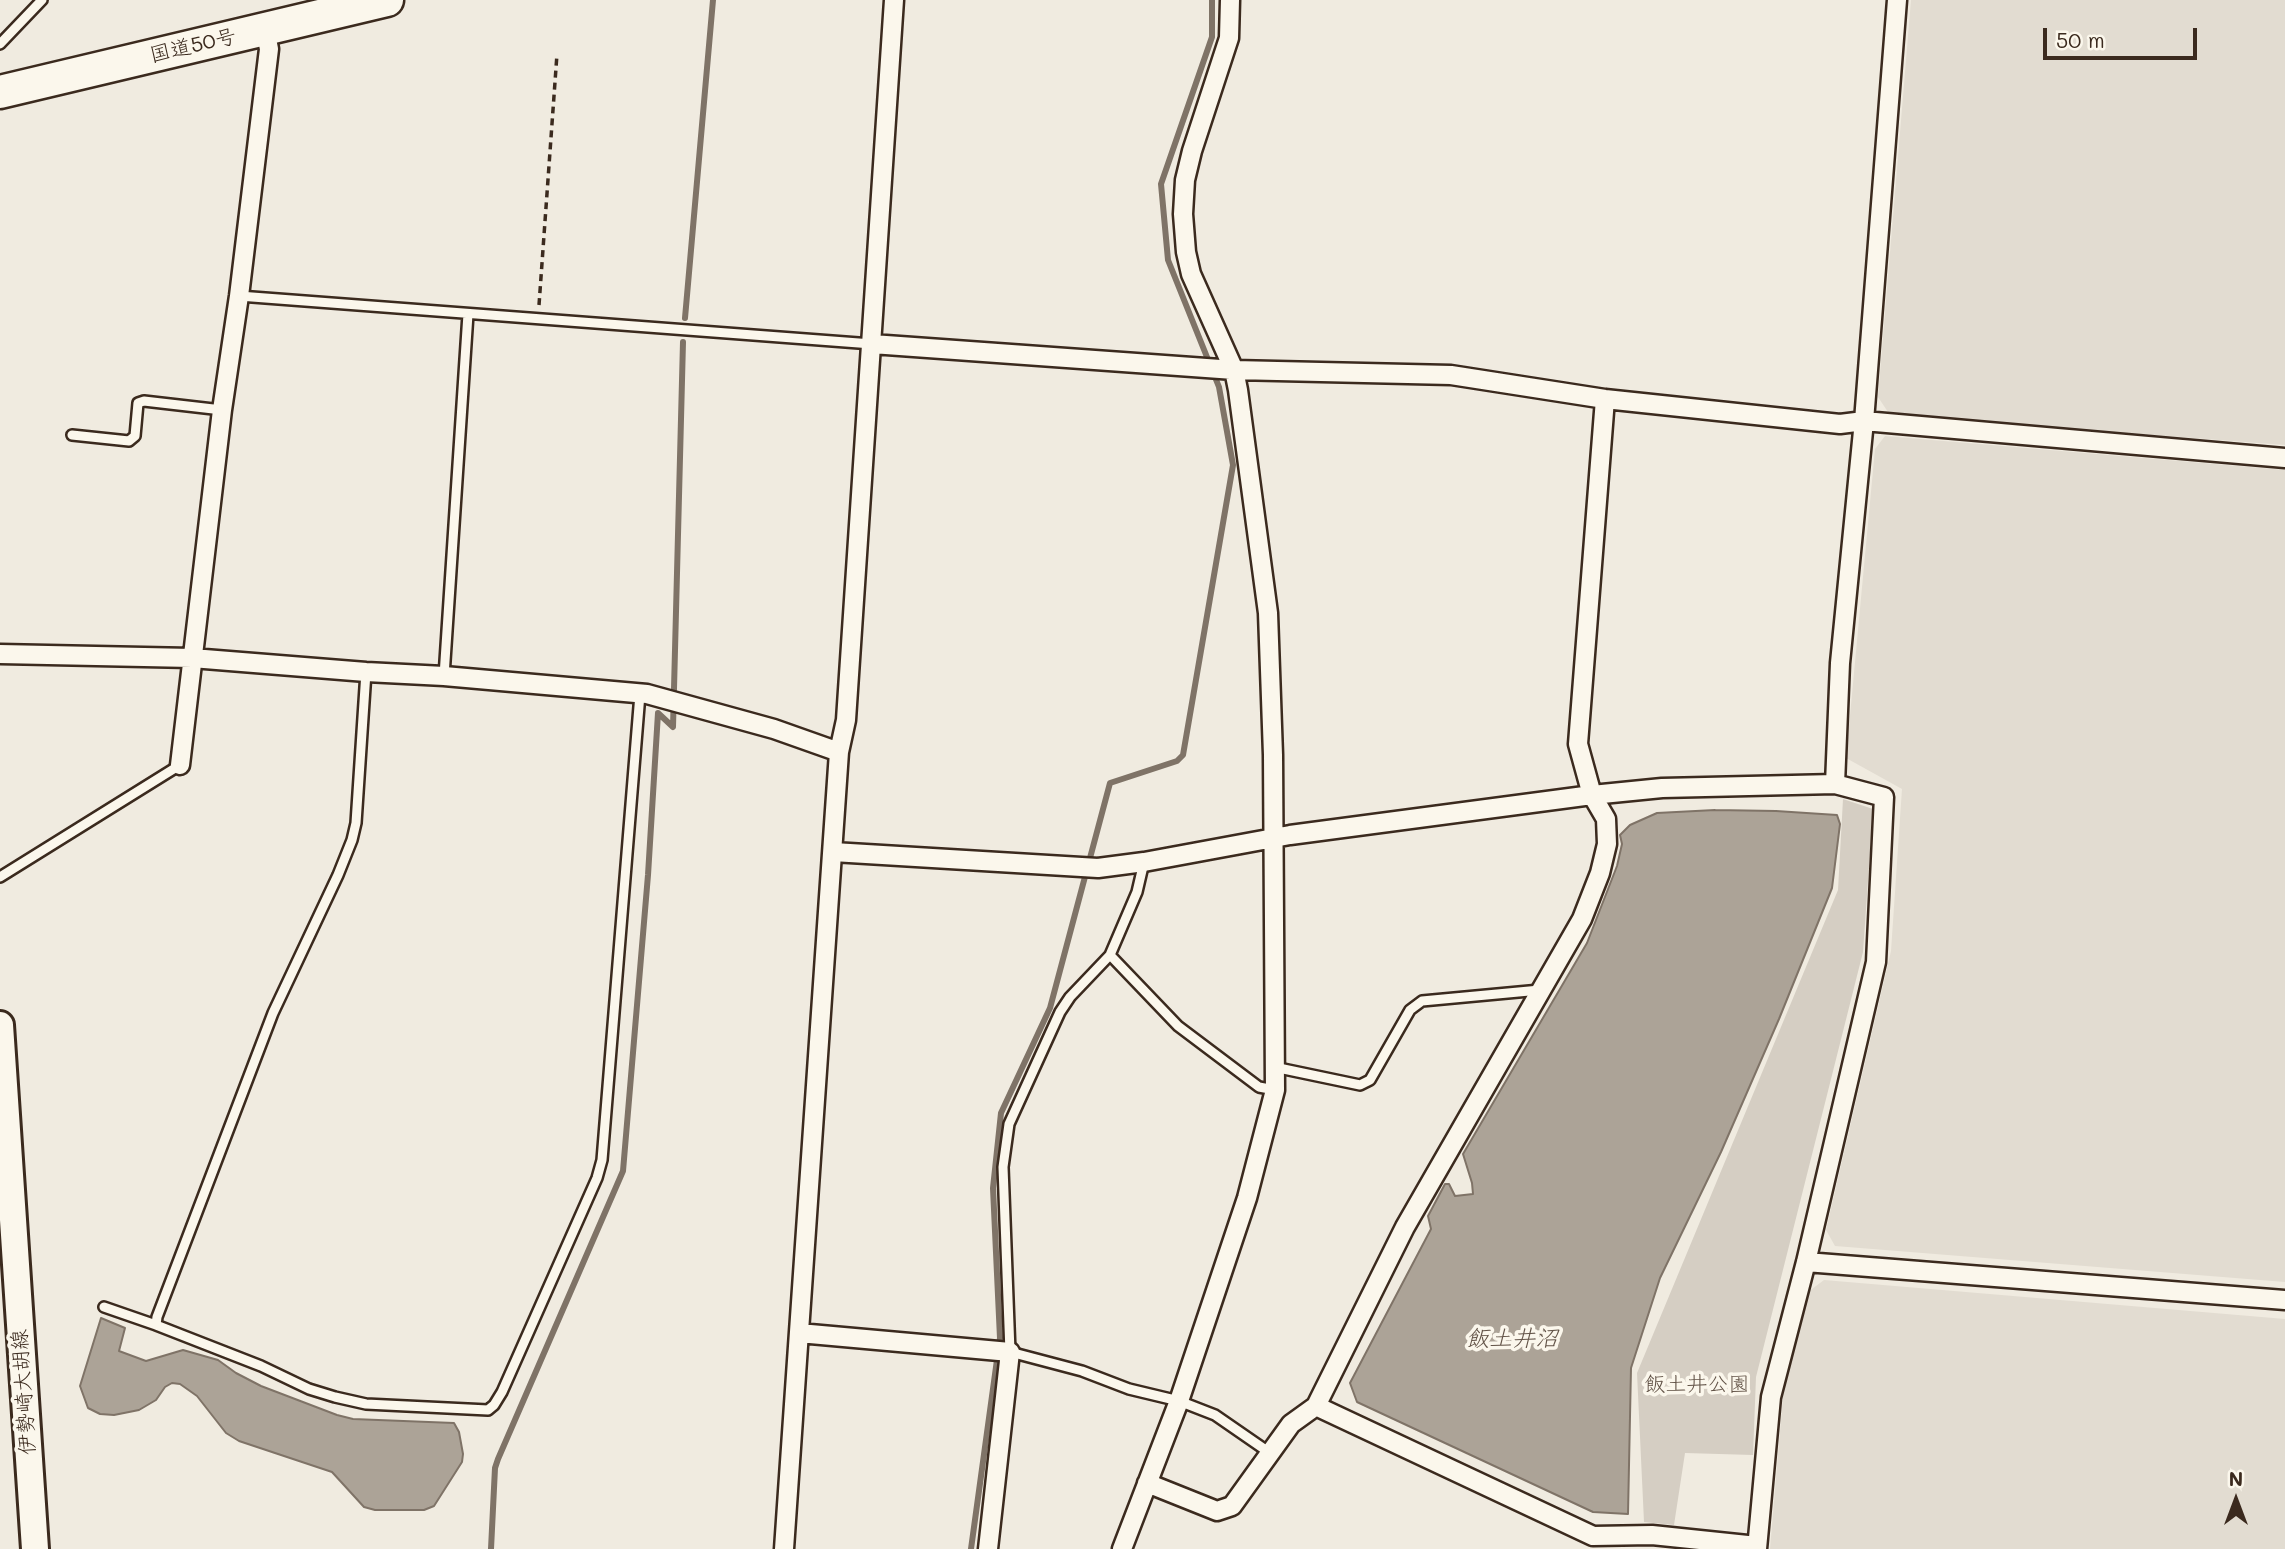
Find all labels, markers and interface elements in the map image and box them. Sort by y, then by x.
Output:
scale bar [2047,14,2201,58]
street label: 国道50号 [147,24,239,68]
text: 50 m [2056,26,2105,53]
water label: 飯土井沼 [1466,1325,1558,1353]
street label: 伊勢崎大胡線 [7,1328,41,1456]
park label: 飯土井公園 [1645,1372,1749,1398]
north arrow [2201,1465,2271,1535]
text: N [2229,1466,2243,1491]

